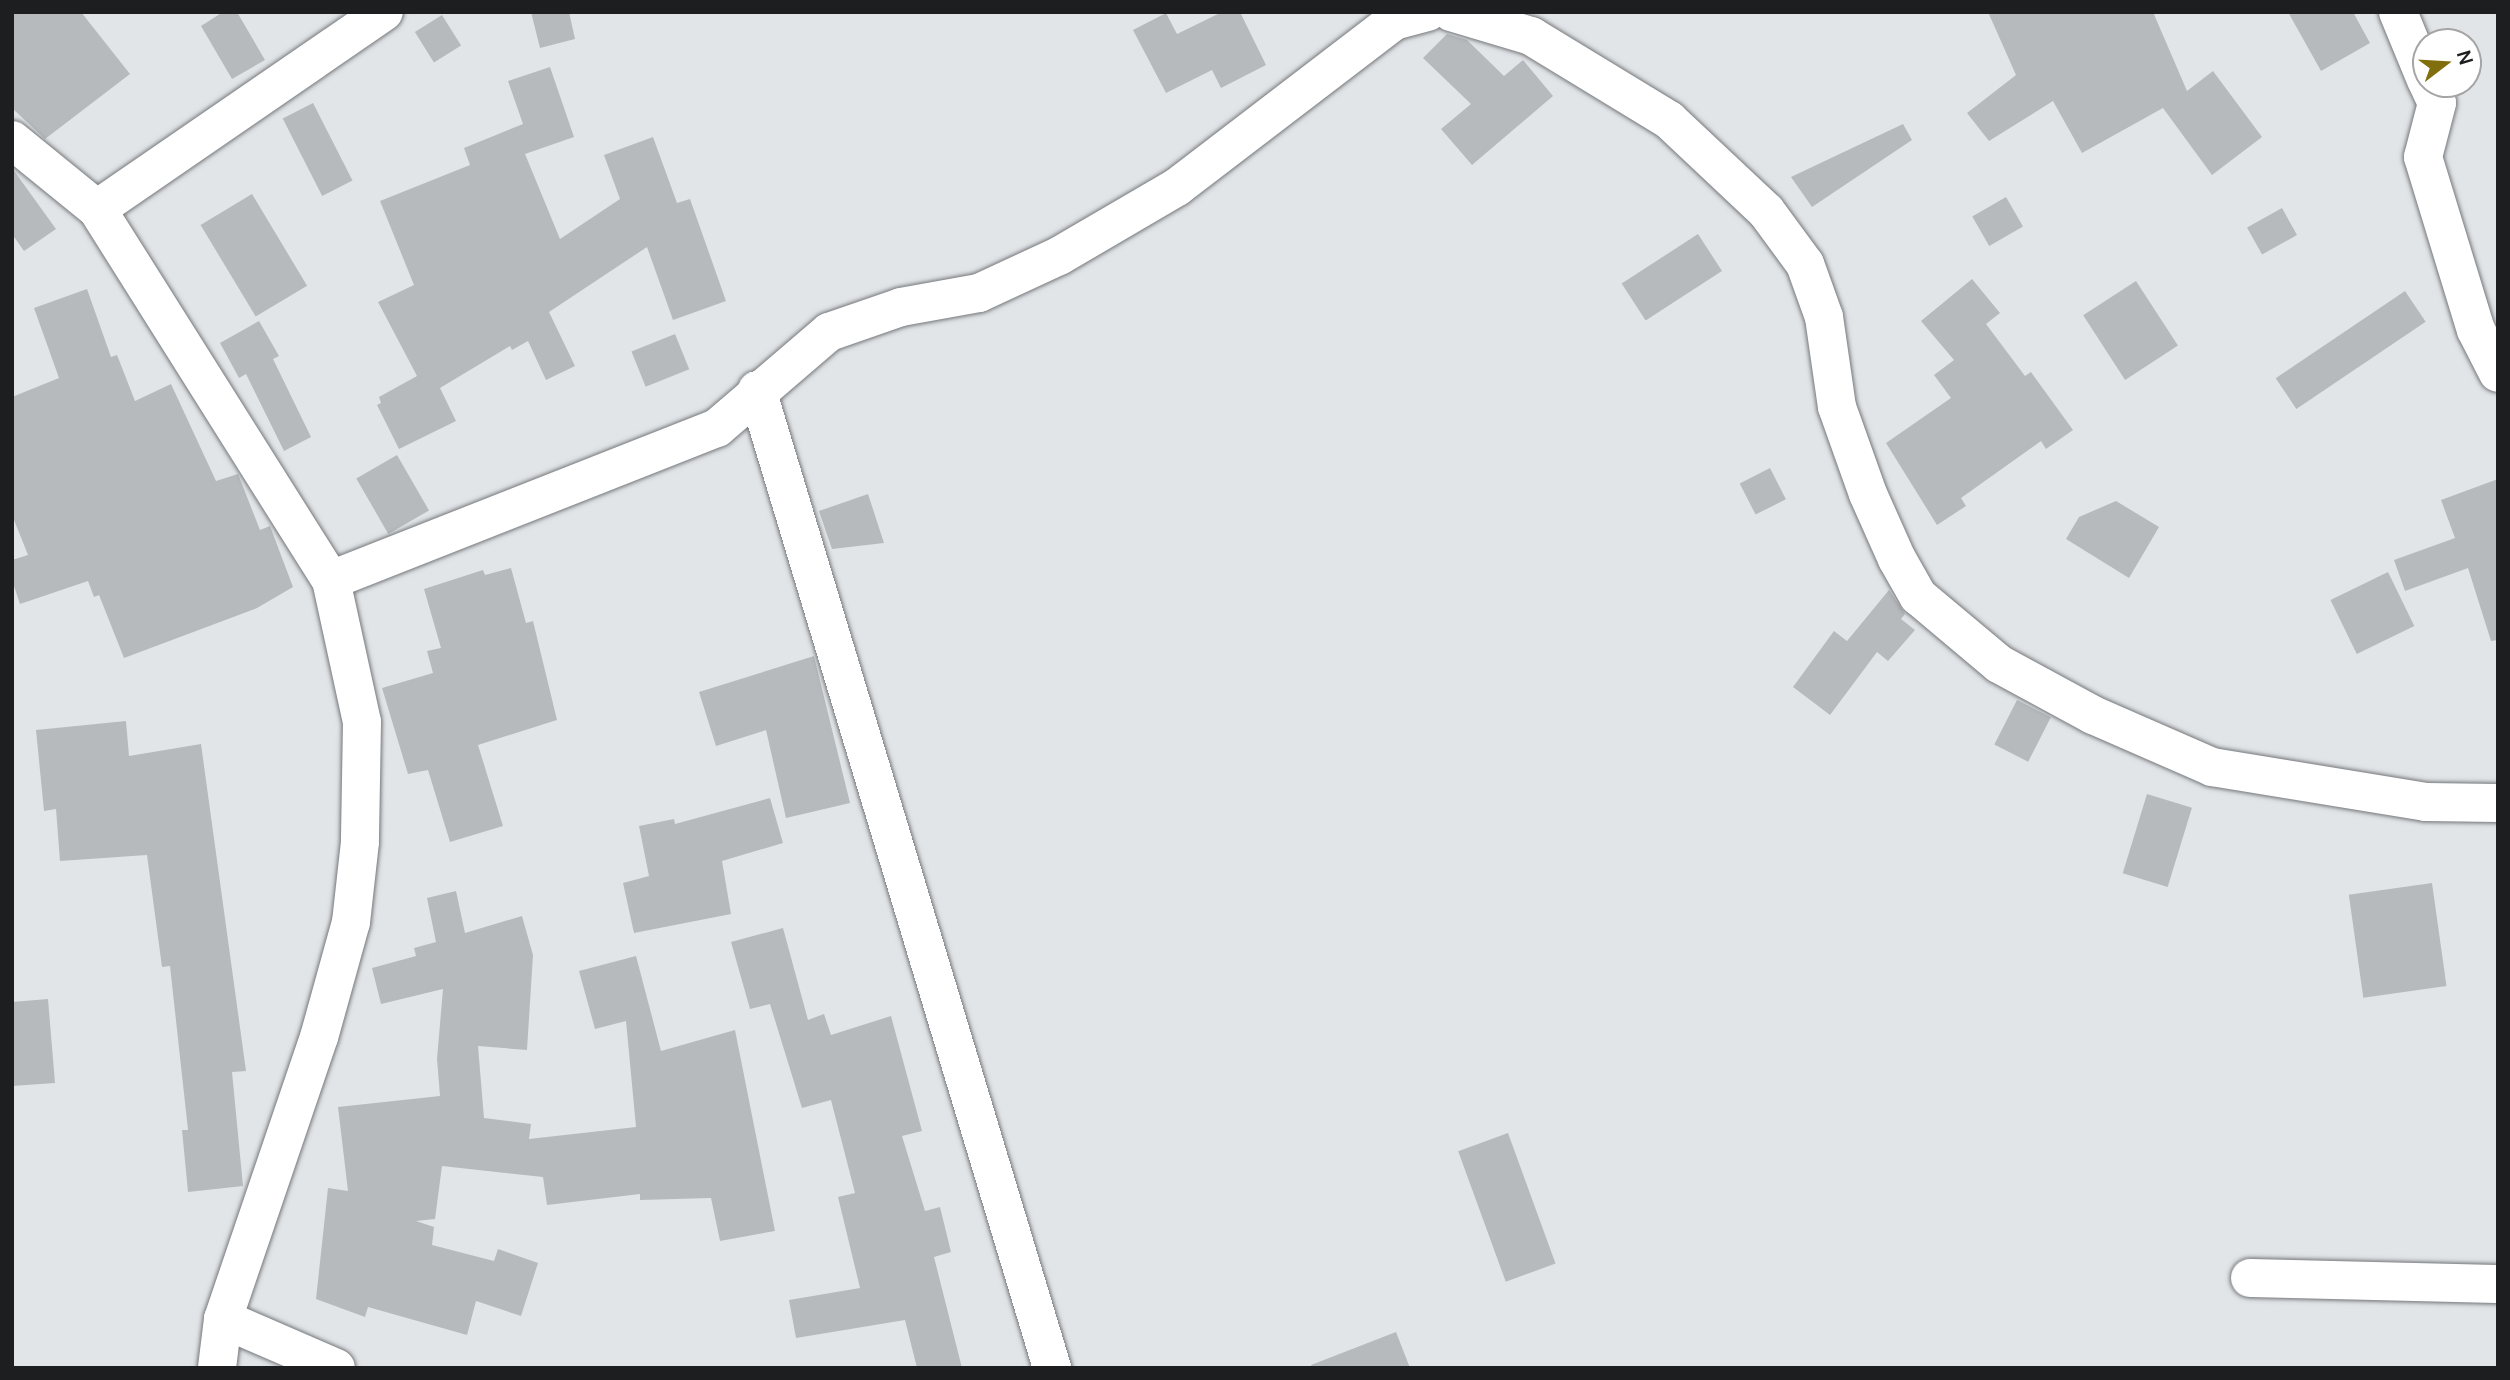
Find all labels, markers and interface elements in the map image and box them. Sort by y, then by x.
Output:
north arrow [2412,28,2482,98]
text: N [2451,47,2480,68]

